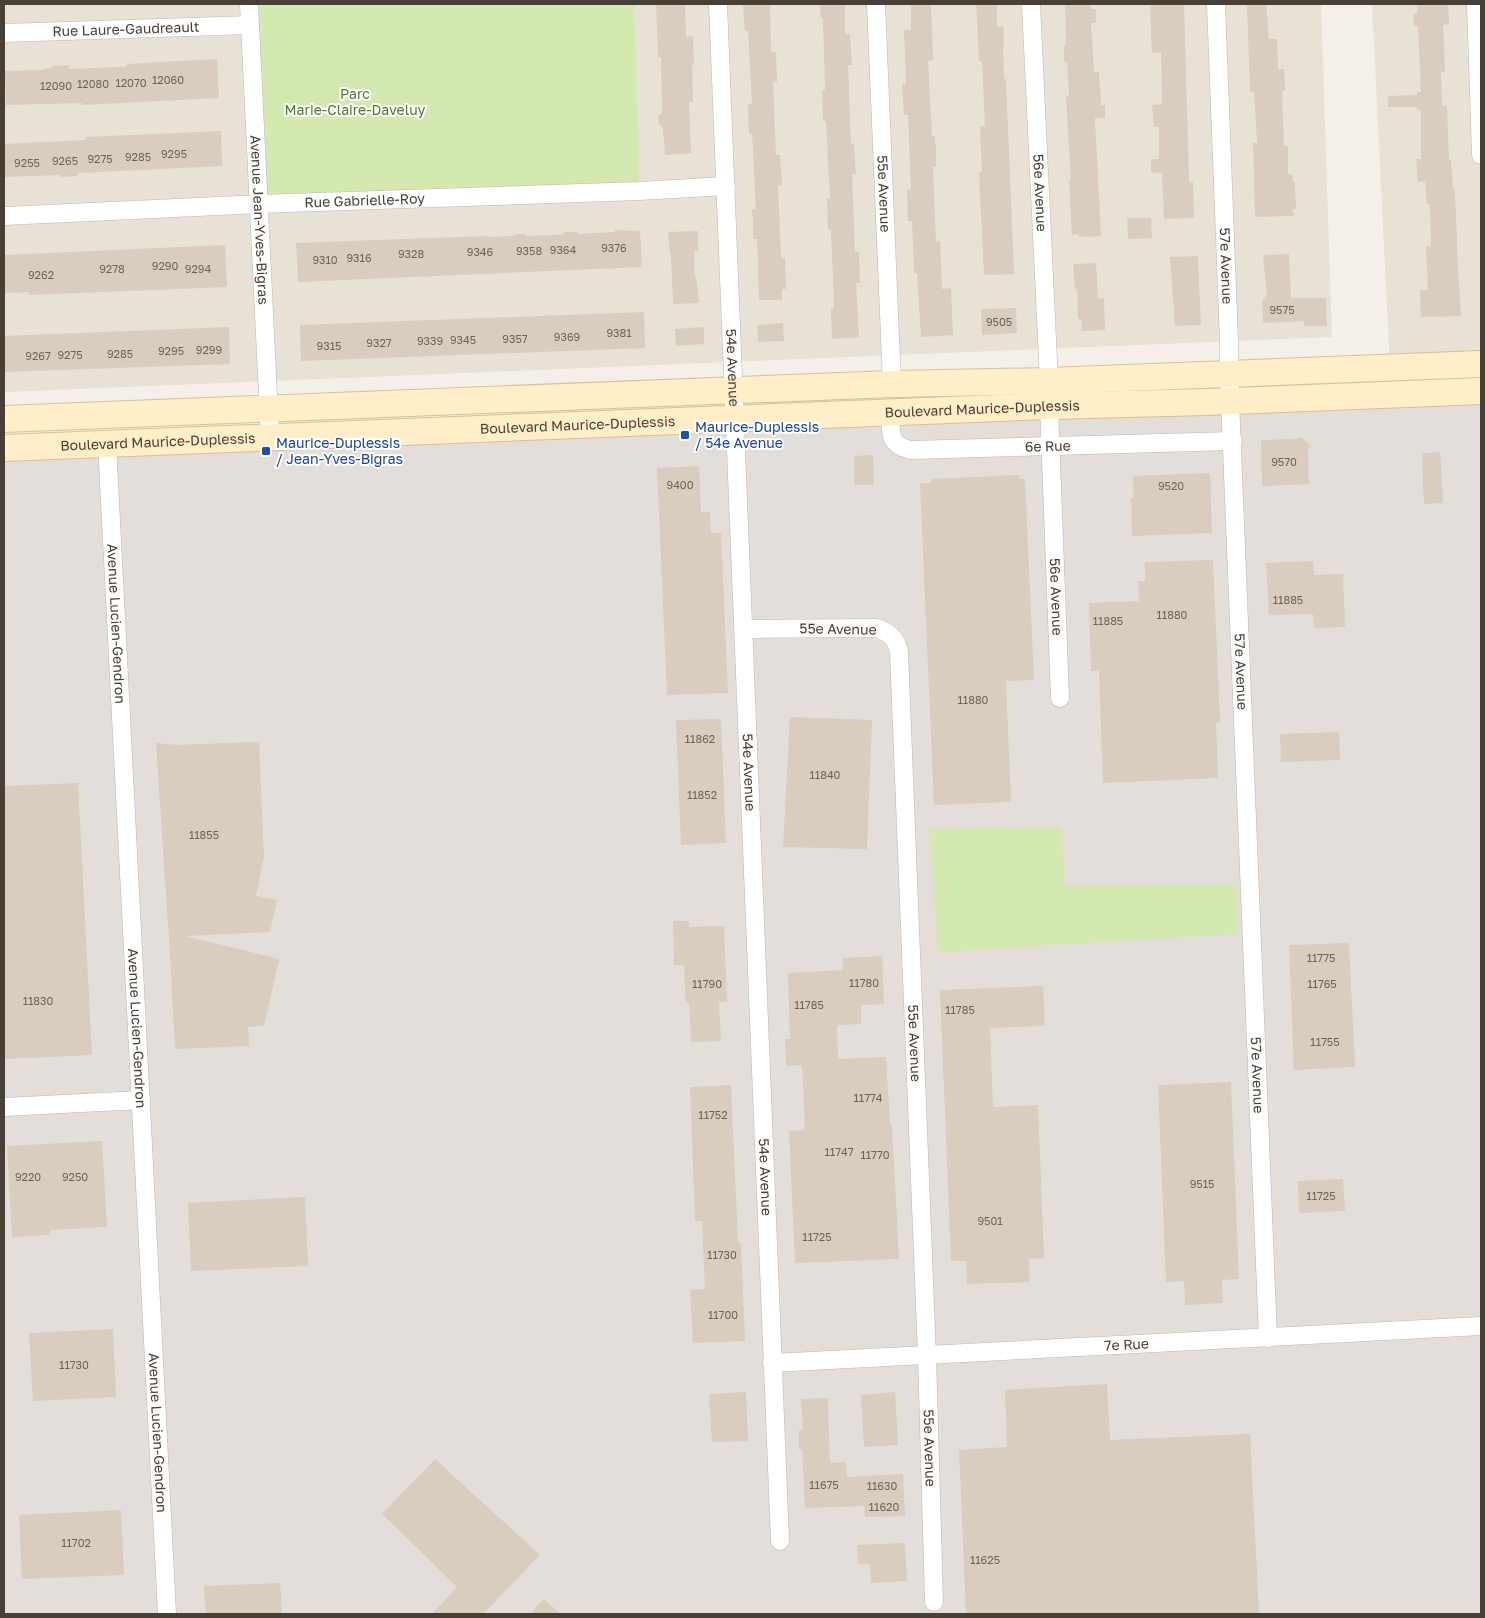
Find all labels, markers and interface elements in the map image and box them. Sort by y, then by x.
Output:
street label: Rue Laure-Gaudreault [52,18,200,39]
house number: 12060 [152,73,184,86]
house number: 12070 [115,76,147,89]
house number: 12080 [77,77,109,90]
house number: 12090 [40,79,72,92]
park label: Parc Marie-Claire-Daveluy [285,85,426,118]
street label: Avenue Jean-Yves-Bigras [247,134,273,305]
house number: 9295 [161,147,187,160]
house number: 9285 [125,150,151,163]
house number: 9275 [87,152,113,165]
house number: 9265 [52,154,78,167]
street label: 56e Avenue [1030,154,1051,232]
street label: 55e Avenue [874,155,895,233]
house number: 9255 [14,156,40,169]
street label: Rue Gabrielle-Roy [304,189,425,210]
street label: 57e Avenue [1217,227,1237,304]
house number: 9376 [601,241,627,254]
house number: 9364 [550,243,577,256]
house number: 9358 [516,244,542,257]
house number: 9346 [467,245,494,258]
house number: 9328 [398,247,424,260]
house number: 9316 [346,251,372,264]
house number: 9310 [312,253,338,266]
house number: 9290 [152,259,178,272]
house number: 9278 [99,262,125,275]
house number: 9294 [185,262,211,275]
house number: 9262 [28,268,54,281]
house number: 9575 [1269,303,1295,316]
house number: 9505 [986,315,1012,328]
house number: 9381 [606,326,632,339]
street label: 54e Avenue [723,328,743,407]
house number: 9369 [554,330,580,343]
house number: 9357 [502,332,528,345]
house number: 9345 [450,333,476,346]
house number: 9339 [417,334,443,347]
house number: 9327 [366,336,392,349]
house number: 9315 [317,339,341,352]
house number: 9299 [196,343,222,356]
house number: 9295 [158,344,184,357]
house number: 9285 [107,347,133,360]
house number: 9275 [57,348,83,361]
house number: 9267 [25,349,51,362]
street label: Boulevard Maurice-Duplessis [884,396,1080,421]
street label: Boulevard Maurice-Duplessis [480,412,676,437]
place label: Maurice-Duplessis / 54e Avenue [695,418,819,451]
street label: Boulevard Maurice-Duplessis [60,429,256,454]
marker: Maurice-Duplessis / 54e Avenue [679,429,691,441]
place label: Maurice-Duplessis / Jean-Yves-Bigras [276,434,403,467]
street label: 6e Rue [1025,437,1071,455]
marker: Maurice-Duplessis / Jean-Yves-Bigras [260,445,272,457]
house number: 9570 [1271,455,1297,468]
house number: 9400 [666,478,694,491]
house number: 9520 [1158,479,1184,492]
street label: Avenue Lucien-Gendron [104,543,129,704]
street label: 56e Avenue [1047,558,1067,636]
house number: 11885 [1273,593,1303,606]
house number: 11880 [1157,608,1188,621]
house number: 11885 [1093,614,1123,627]
street label: 55e Avenue [799,619,877,638]
street label: 57e Avenue [1231,633,1252,710]
house number: 11880 [958,693,989,706]
house number: 11862 [685,732,715,745]
street label: 54e Avenue [739,733,760,812]
house number: 11840 [810,768,841,781]
house number: 11852 [687,788,717,801]
house number: 11855 [189,828,219,841]
street label: Avenue Lucien-Gendron [125,948,150,1109]
house number: 11775 [1307,951,1335,964]
house number: 11780 [849,976,879,989]
house number: 11790 [692,977,722,990]
house number: 11765 [1307,977,1337,990]
house number: 11830 [23,994,53,1007]
house number: 11785 [794,998,824,1011]
house number: 11785 [945,1003,975,1016]
street label: 55e Avenue [905,1004,925,1082]
house number: 11755 [1310,1035,1340,1048]
street label: 57e Avenue [1248,1037,1268,1114]
house number: 11774 [853,1091,883,1104]
house number: 11752 [698,1108,728,1121]
street label: 54e Avenue [756,1138,776,1216]
house number: 11747 [824,1145,854,1158]
house number: 11770 [860,1148,890,1161]
house number: 9220 [15,1170,41,1183]
house number: 9250 [62,1170,88,1183]
house number: 9515 [1190,1177,1214,1190]
house number: 11725 [1306,1189,1336,1202]
house number: 9501 [977,1214,1003,1227]
house number: 11725 [802,1230,832,1243]
house number: 11730 [707,1248,737,1261]
house number: 11700 [708,1308,738,1321]
street label: 7e Rue [1104,1334,1149,1354]
street label: Avenue Lucien-Gendron [146,1352,171,1513]
house number: 11730 [59,1358,89,1371]
street label: 55e Avenue [921,1409,940,1487]
house number: 11675 [809,1478,839,1491]
house number: 11630 [867,1479,897,1492]
house number: 11620 [869,1500,899,1513]
house number: 11702 [61,1536,91,1549]
house number: 11625 [970,1553,1000,1566]

